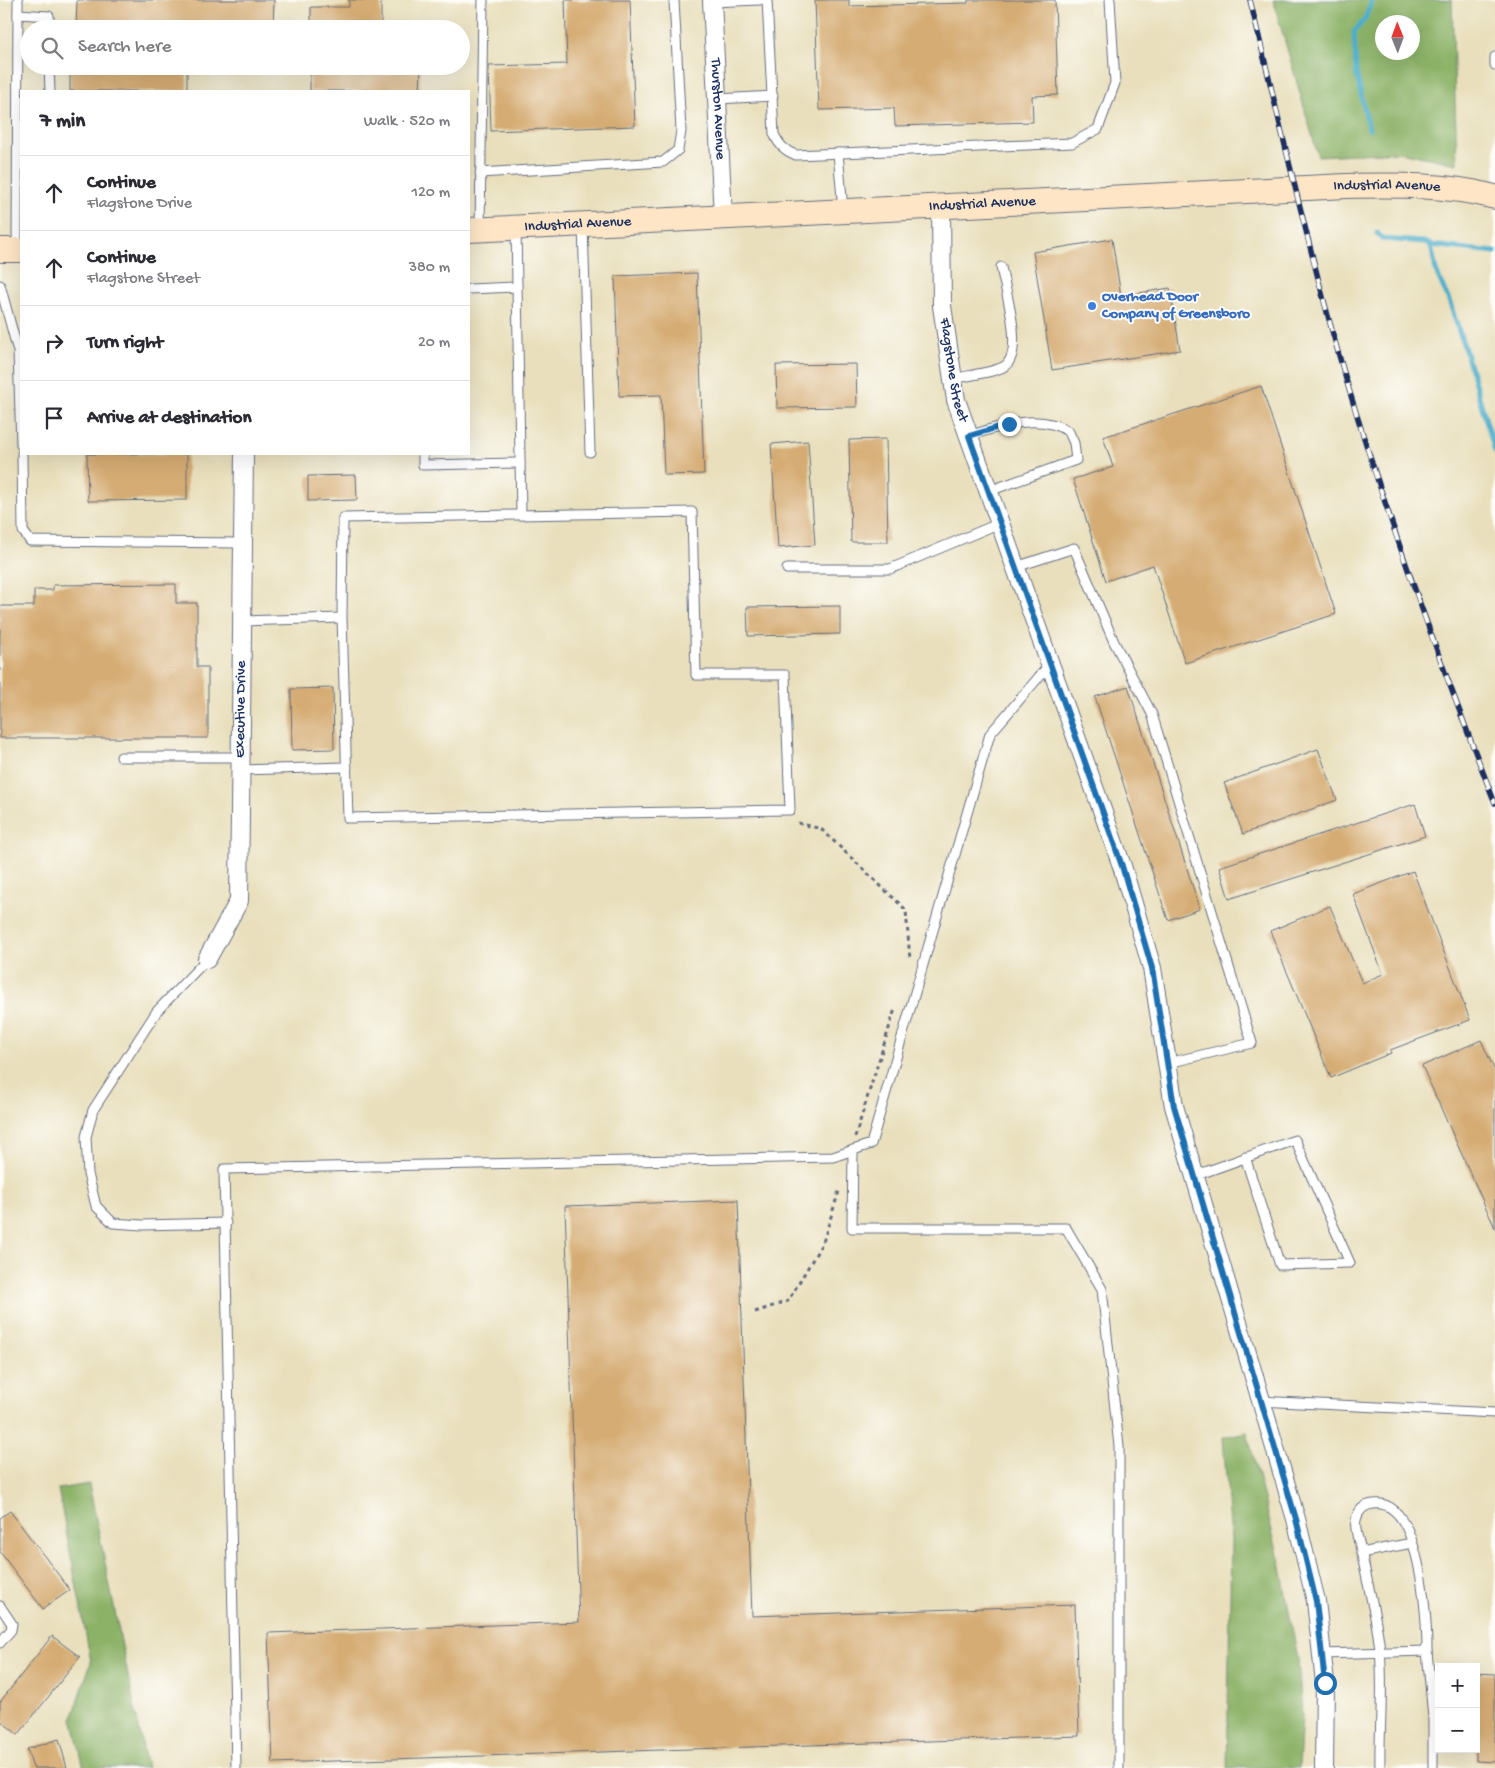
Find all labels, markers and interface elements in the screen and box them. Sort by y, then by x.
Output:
north arrow [1375,15,1420,60]
search box [20,20,470,75]
icon: search [38,34,66,62]
text: Search here [78,36,172,59]
street label: Thurston Avenue [706,57,729,160]
text: 7 min [40,110,85,135]
text: Walk · 520 m [364,113,450,132]
text: Continue [87,172,156,195]
street label: Industrial Avenue [1333,176,1441,197]
icon: ahead [40,179,68,207]
text: 120 m [411,184,450,203]
street label: Industrial Avenue [928,193,1037,216]
text: Flagstone Drive [87,195,192,214]
street label: Industrial Avenue [524,213,632,236]
text: Continue [87,247,156,270]
icon: ahead [40,254,68,282]
text: 380 m [409,259,450,278]
text: Flagstone Street [87,270,200,289]
place label: Overhead Door Company of Greensboro [1101,288,1250,323]
marker: Overhead Door Company of Greensboro [1086,300,1098,312]
street label: Flagstone Street [935,316,973,426]
icon: right [40,329,68,357]
text: Turn right [87,332,163,355]
text: 20 m [418,334,450,353]
icon: arrive [40,404,68,432]
text: Arrive at destination [87,407,251,430]
route end [998,413,1021,436]
street label: Executive Drive [232,660,251,758]
map controls [1435,1663,1480,1753]
button: + [1435,1663,1480,1708]
route start [1314,1672,1337,1695]
button: − [1435,1708,1480,1753]

